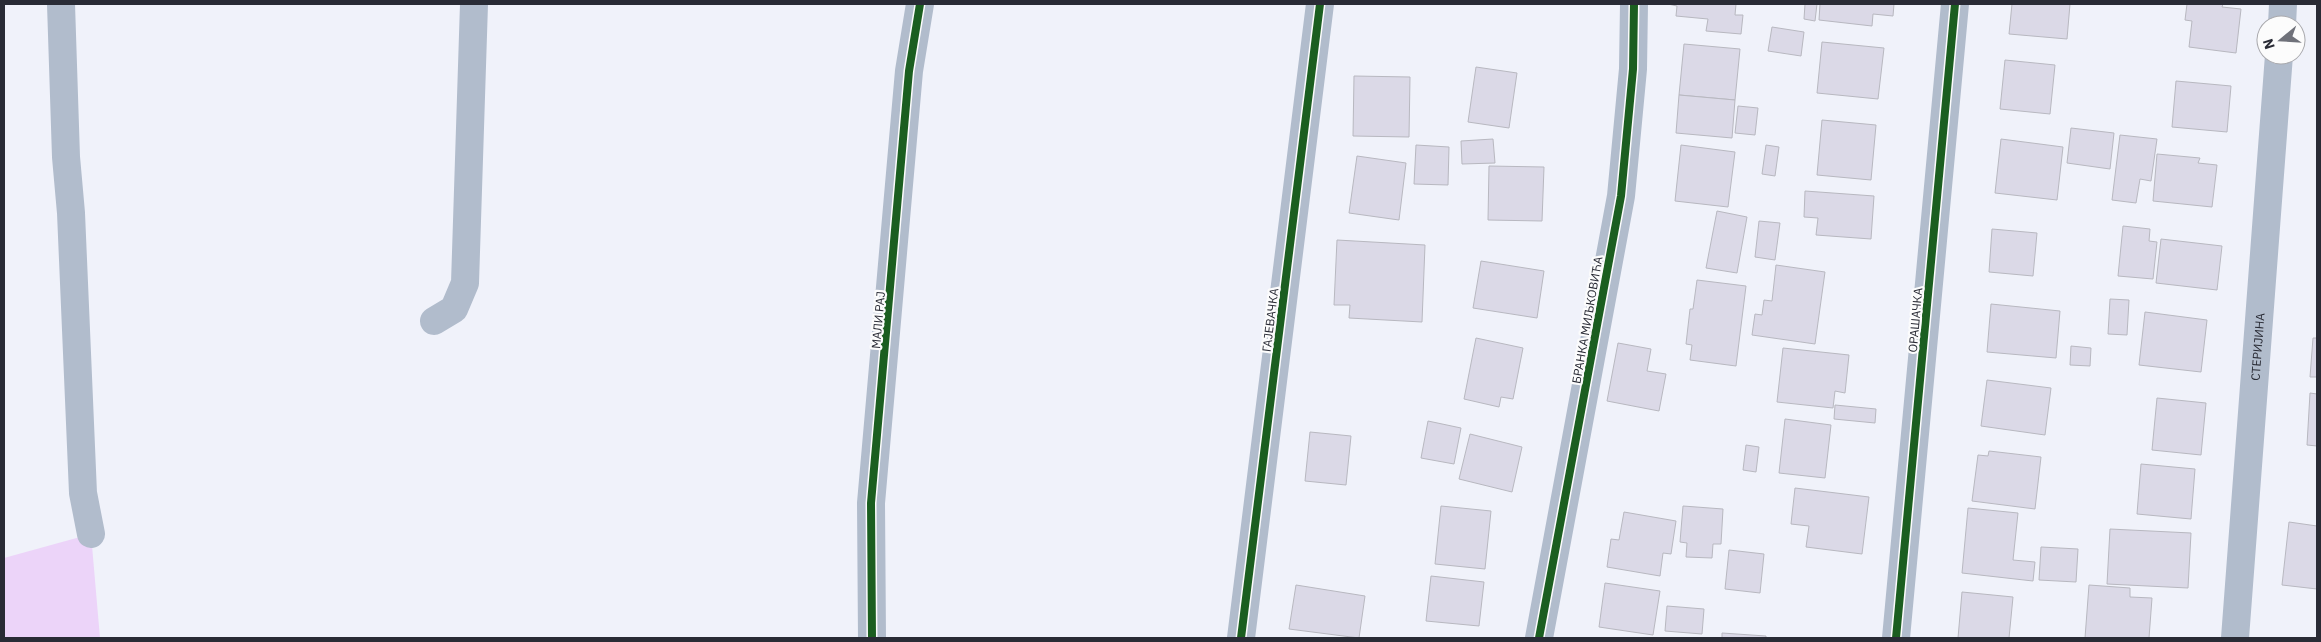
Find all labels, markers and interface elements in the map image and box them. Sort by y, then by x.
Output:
north arrow [2256,15,2306,65]
text: N [2259,36,2279,52]
street label: БРАНКА МИЉКОВИЋА [1568,255,1606,385]
street label: ГАЈЕВАЧКА [1259,287,1281,353]
street label: ОРАШАЧКА [1905,287,1925,353]
street label: МАЛИ РАЈ [868,291,888,349]
street label: СТЕРИЈИНА [2247,312,2267,381]

